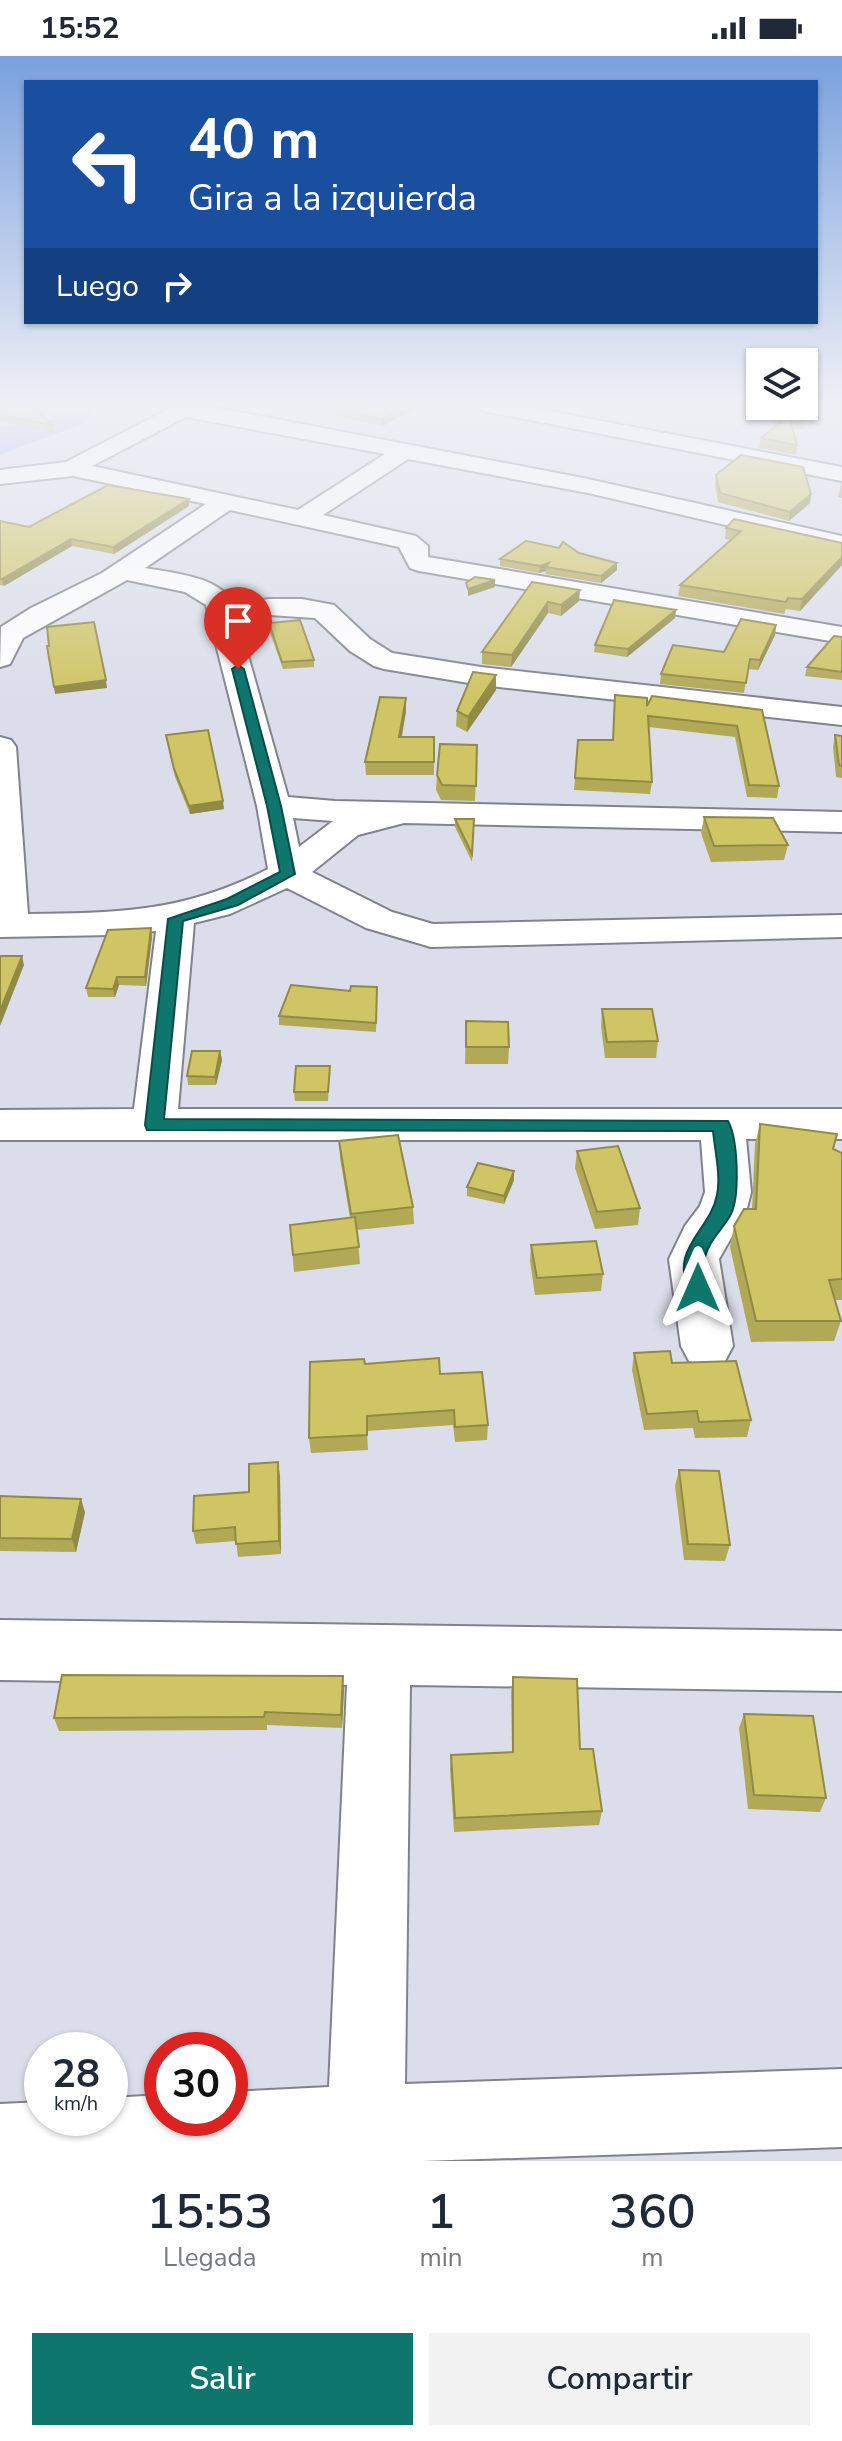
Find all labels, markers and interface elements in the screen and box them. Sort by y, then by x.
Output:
text: 15:52 [40,8,119,49]
text: 40 m [188,101,319,178]
icon: left [56,112,160,216]
text: Gira a la izquierda [188,174,477,223]
icon: right [155,264,199,308]
text: Luego [56,266,139,307]
map controls [746,348,818,420]
button: layers [746,348,818,420]
pin [204,587,272,669]
icon: arrive [216,599,260,643]
position arrow [656,1246,740,1330]
speed limit sign: 30 [144,2032,248,2136]
text: 28 [52,2047,100,2101]
text: km/h [54,2090,98,2117]
text: 15:53 [146,2179,273,2245]
text: 1 [427,2179,455,2245]
text: 360 [609,2179,696,2245]
text: Llegada [163,2240,257,2275]
text: min [420,2240,463,2275]
text: m [641,2240,663,2275]
button: Salir [32,2333,413,2425]
button: Compartir [429,2333,810,2425]

